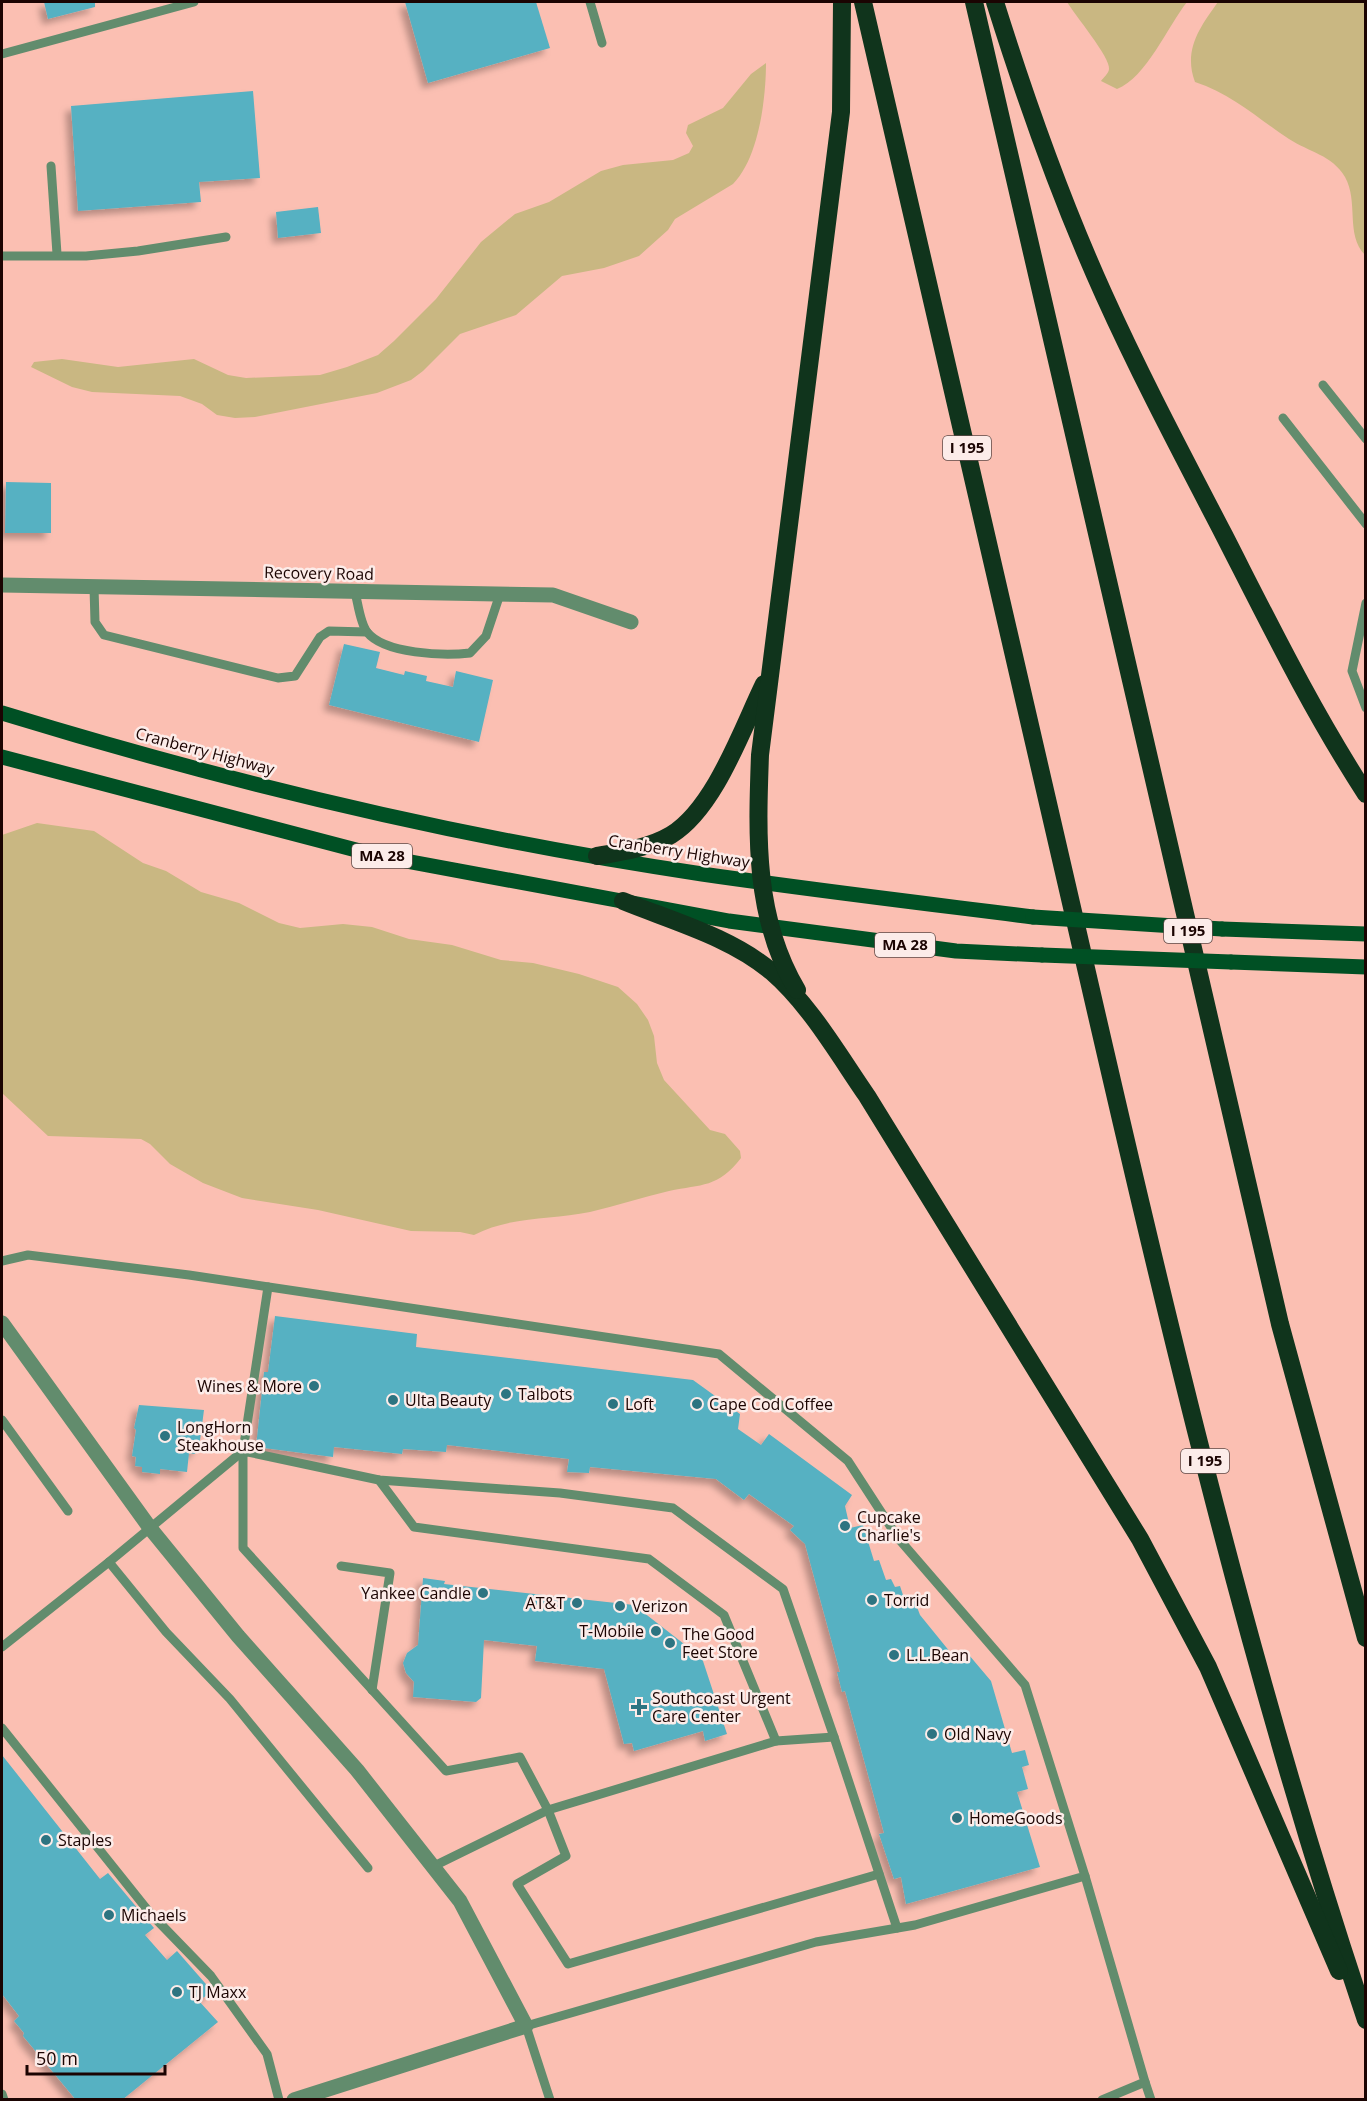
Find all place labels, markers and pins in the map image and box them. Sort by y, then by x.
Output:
place label: Wines & More [197,1375,302,1397]
marker: Wines & More [307,1379,321,1393]
place label: Talbots [518,1383,572,1405]
marker: Talbots [499,1387,513,1401]
place label: Ulta Beauty [405,1389,492,1411]
marker: Ulta Beauty [386,1393,400,1407]
place label: Loft [625,1393,654,1415]
place label: Cape Cod Coffee [709,1393,833,1415]
marker: Loft [606,1397,620,1411]
marker: Cape Cod Coffee [690,1397,704,1411]
place label: LongHorn Steakhouse [177,1416,264,1456]
marker: LongHorn Steakhouse [158,1429,172,1443]
place label: Cupcake Charlie's [857,1506,921,1546]
marker: Cupcake Charlie's [838,1519,852,1533]
place label: Yankee Candle [361,1582,471,1604]
marker: Yankee Candle [476,1586,490,1600]
place label: Torrid [884,1589,929,1611]
place label: AT&T [526,1592,565,1614]
marker: Torrid [865,1593,879,1607]
place label: Verizon [632,1595,688,1617]
marker: AT&T [570,1596,584,1610]
marker: Verizon [613,1599,627,1613]
place label: T-Mobile [579,1620,644,1642]
place label: The Good Feet Store [682,1623,758,1663]
marker: T-Mobile [649,1624,663,1638]
marker: The Good Feet Store [663,1636,677,1650]
place label: L.L.Bean [906,1644,969,1666]
marker: L.L.Bean [887,1648,901,1662]
place label: Southcoast Urgent Care Center [652,1687,791,1727]
marker: Southcoast Urgent Care Center [630,1698,648,1716]
place label: Old Navy [944,1723,1012,1745]
marker: Old Navy [925,1727,939,1741]
place label: HomeGoods [969,1807,1063,1829]
marker: HomeGoods [950,1811,964,1825]
place label: Staples [58,1829,112,1851]
marker: Staples [39,1833,53,1847]
place label: Michaels [121,1904,186,1926]
marker: Michaels [102,1908,116,1922]
place label: TJ Maxx [189,1981,247,2003]
marker: TJ Maxx [170,1985,184,1999]

